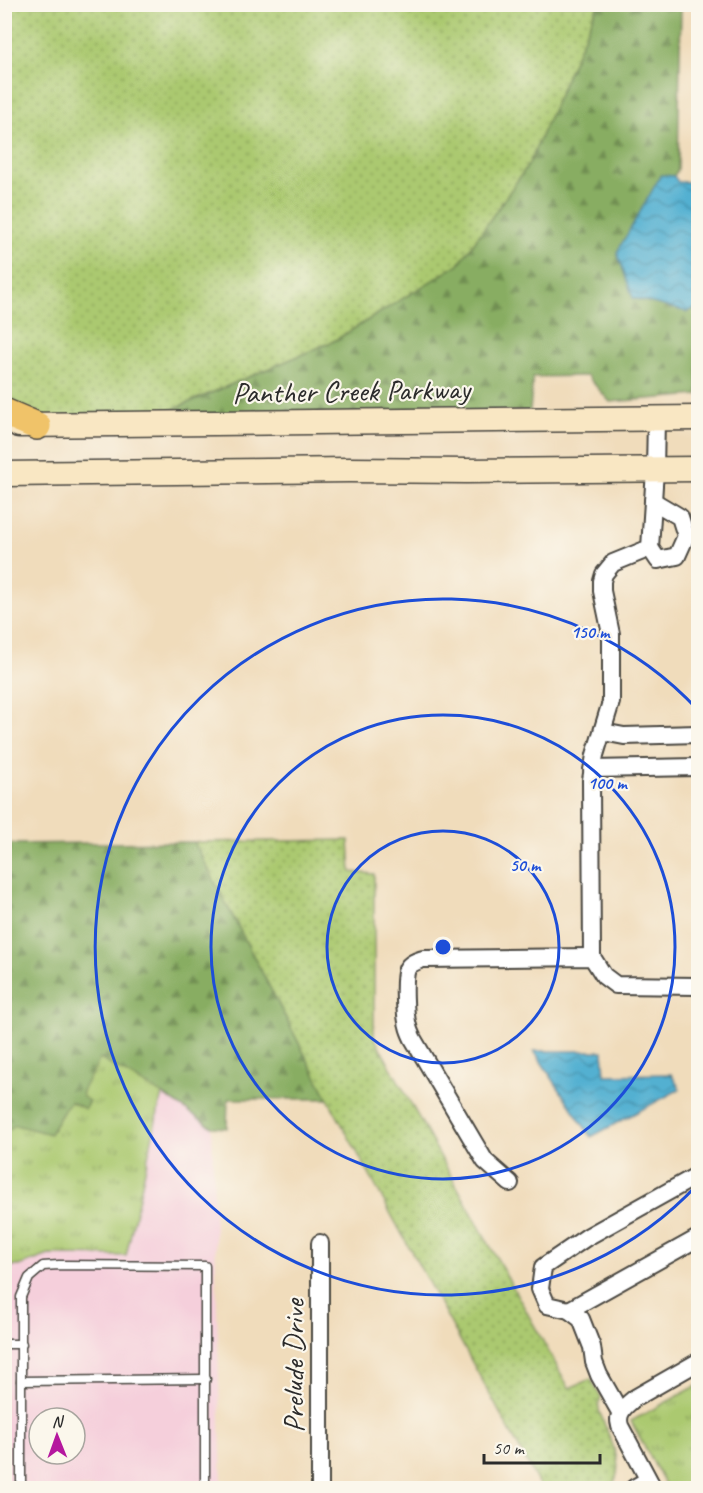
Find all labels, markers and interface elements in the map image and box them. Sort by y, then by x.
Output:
street label: Panther Creek Parkway [232,370,473,412]
text: 150 m [571,621,611,643]
text: 100 m [588,772,628,794]
text: 50 m [510,854,542,876]
centre of rings [433,937,453,957]
street label: Prelude Drive [274,1297,312,1433]
north arrow [27,1406,87,1466]
text: N [52,1412,65,1432]
scale bar [484,1427,600,1465]
text: 50 m [493,1437,526,1459]

